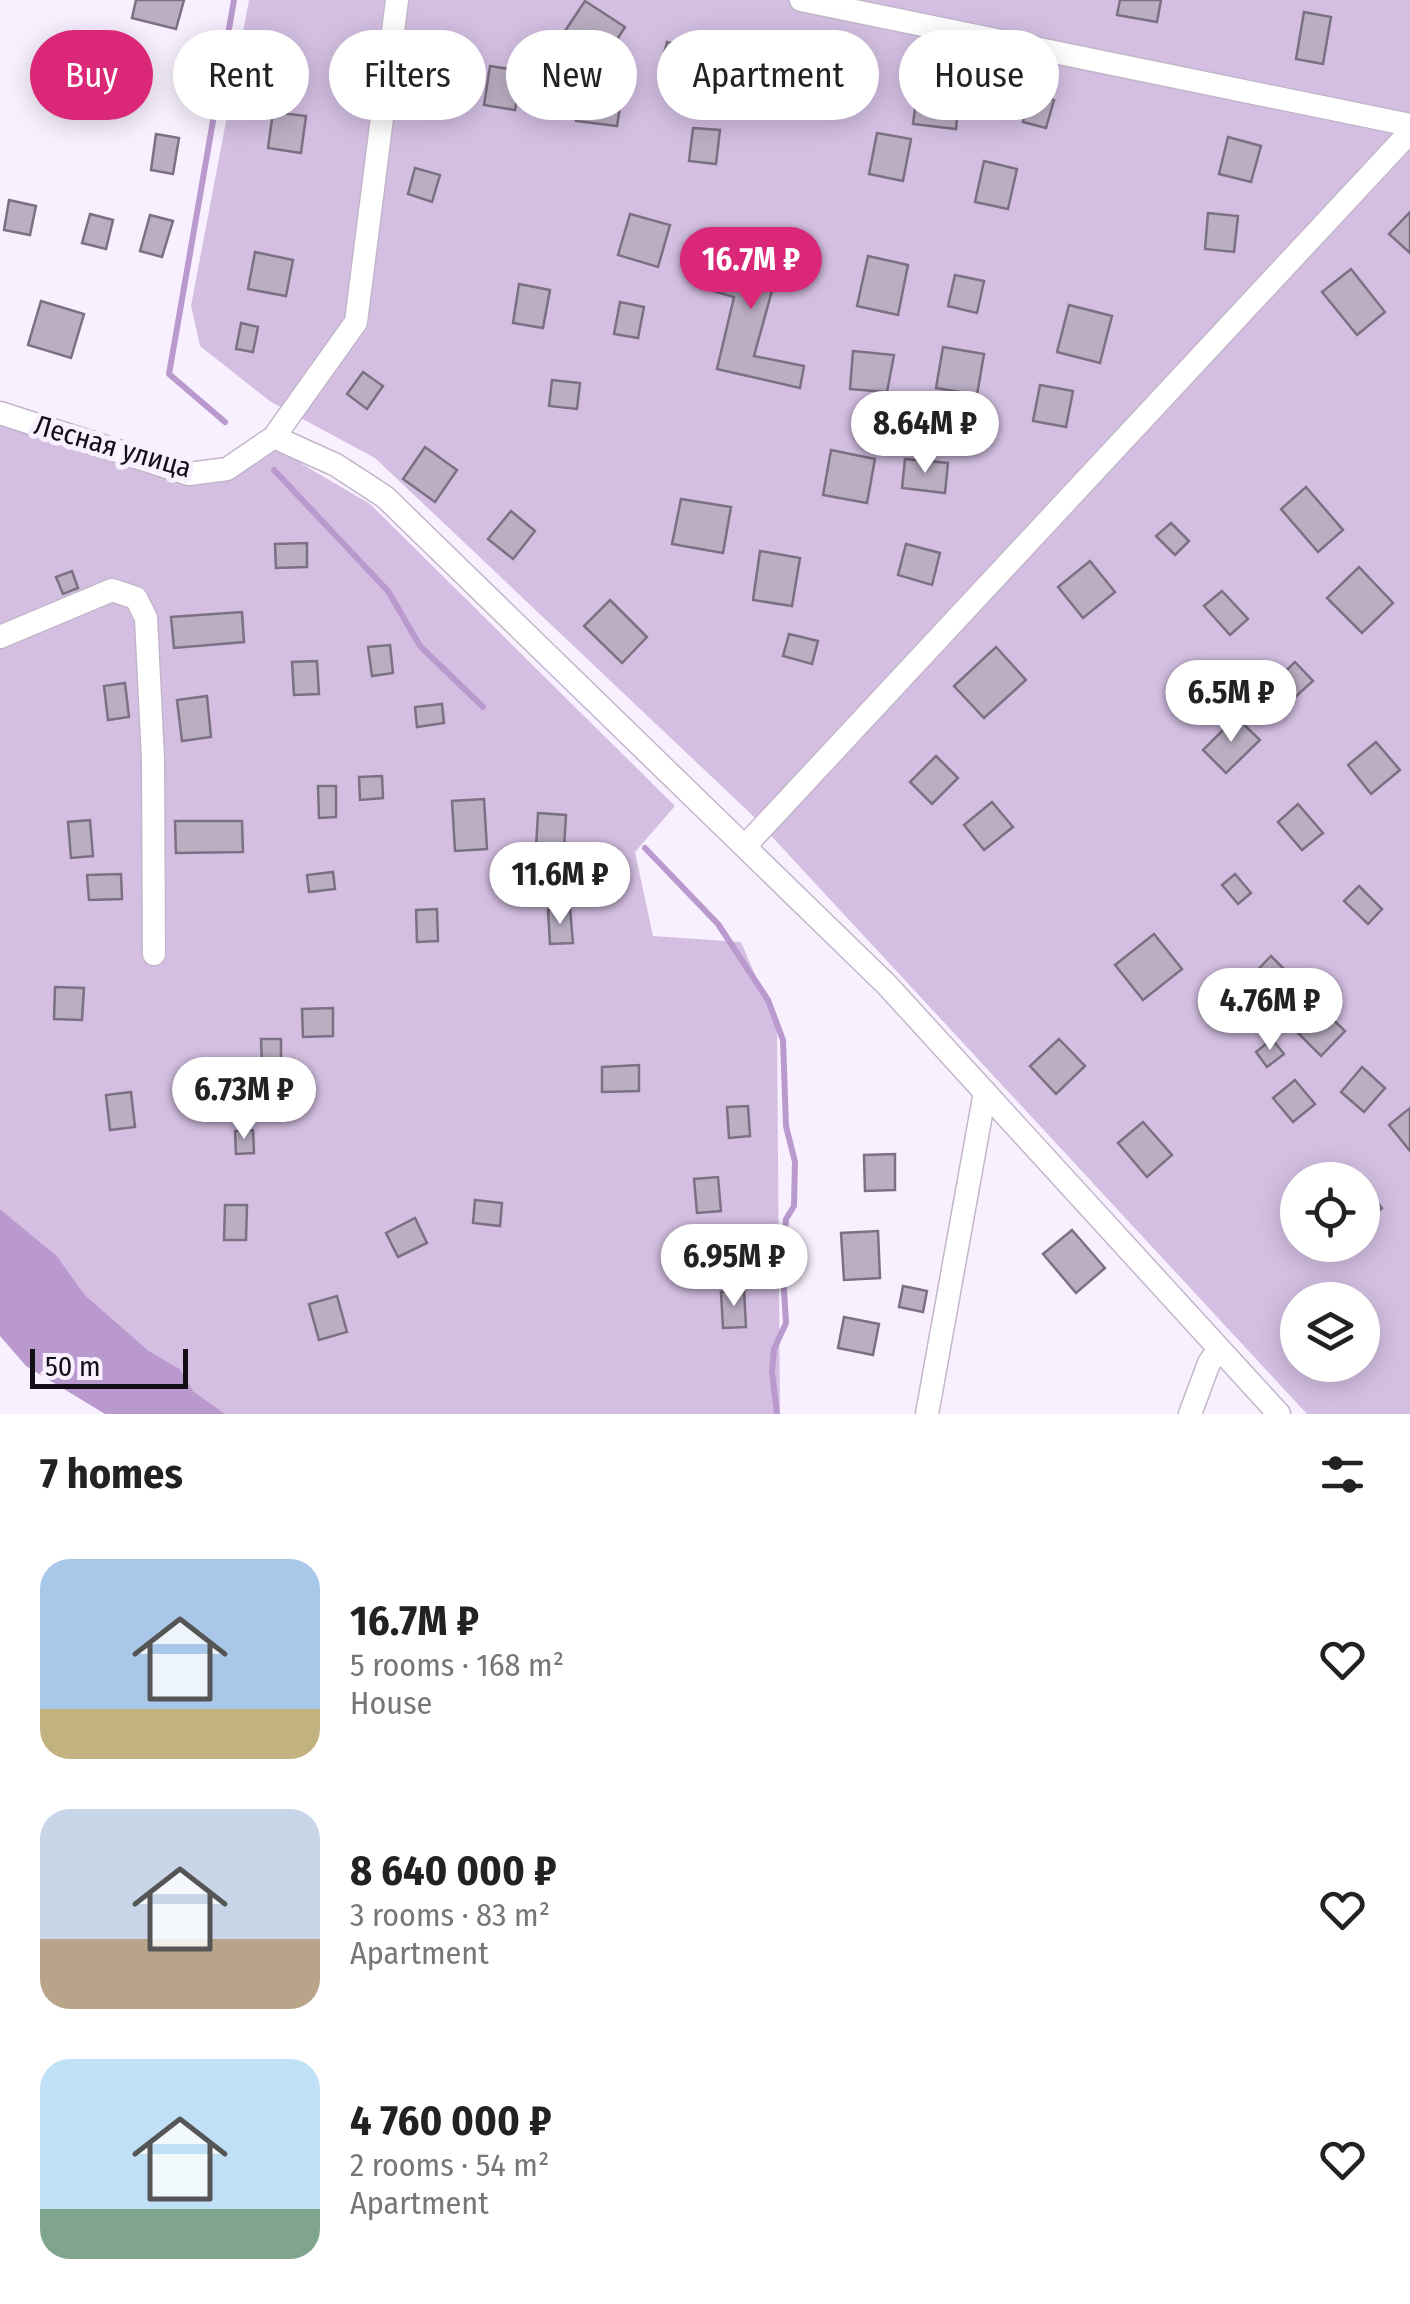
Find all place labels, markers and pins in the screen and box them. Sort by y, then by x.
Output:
pin: 16.7M ₽ [659,227,843,312]
pin: 8.64M ₽ [833,391,1017,476]
pin: 6.5M ₽ [1150,660,1312,745]
pin: 11.6M ₽ [468,842,652,927]
pin: 4.76M ₽ [1178,968,1362,1053]
pin: 6.73M ₽ [152,1057,336,1142]
pin: 6.95M ₽ [642,1224,826,1309]

